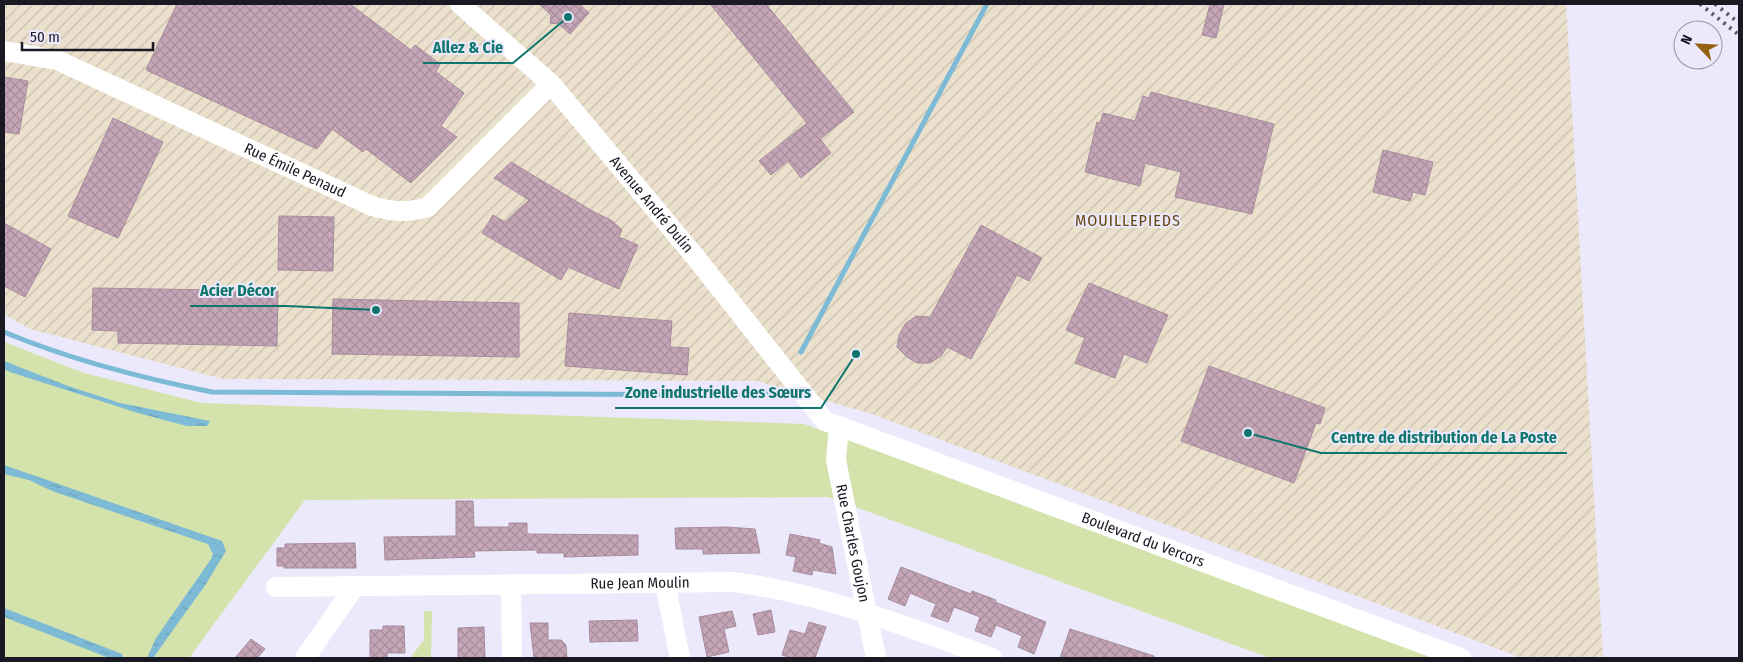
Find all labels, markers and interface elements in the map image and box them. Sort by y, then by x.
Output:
scale bar [22,20,154,52]
north arrow [1673,20,1723,70]
text: 50 m [30,28,60,46]
callout: Allez & Cie [423,32,513,63]
text: N [1677,32,1696,47]
text: Allez & Cie [432,38,503,57]
street label: Rue Émile Penaud [241,139,349,202]
street label: Avenue André Dulin [606,152,697,256]
district label: MOUILLEPIEDS [1075,211,1181,230]
callout: Acier Décor [190,275,286,306]
text: Acier Décor [199,281,276,300]
callout: Zone industrielle des Sœurs [615,377,821,408]
text: Zone industrielle des Sœurs [625,383,811,402]
callout: Centre de distribution de La Poste [1321,422,1567,453]
text: Centre de distribution de La Poste [1331,428,1557,447]
street label: Rue Charles Goujon [832,483,874,604]
street label: Boulevard du Vercors [1079,508,1207,571]
street label: Rue Jean Moulin [590,573,690,593]

